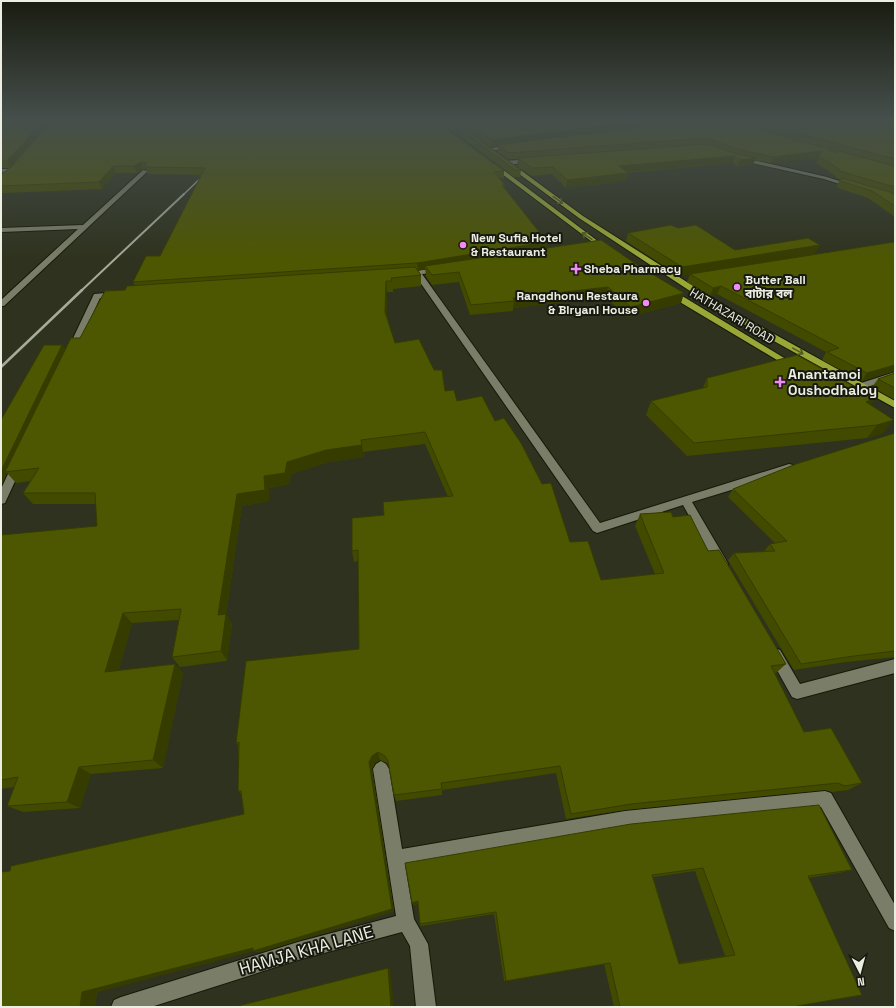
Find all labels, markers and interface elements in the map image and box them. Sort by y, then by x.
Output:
one-way arrow [552,196,563,204]
place label: New Sufia Hotel & Restaurant [471,230,562,260]
one-way arrow [581,232,592,240]
marker: New Sufia Hotel & Restaurant [458,240,468,250]
place label: Sheba Pharmacy [584,261,681,277]
marker: Sheba Pharmacy [571,264,581,274]
place label: Butter Ball বাটার বল [744,272,806,302]
marker: Butter Ball বাটার বল [732,282,742,292]
street label: HATHAZARI ROAD [687,284,777,348]
place label: Rangdhonu Restaura & Biryani House [516,288,638,318]
marker: Rangdhonu Restaura & Biryani House [641,298,651,308]
one-way arrow [792,347,804,355]
place label: Anantamoi Oushodhaloy [788,365,877,399]
marker: Anantamoi Oushodhaloy [775,377,785,387]
street label: HAMJA KHA LANE [237,920,375,980]
north arrow [840,952,880,992]
text: N [857,975,865,989]

